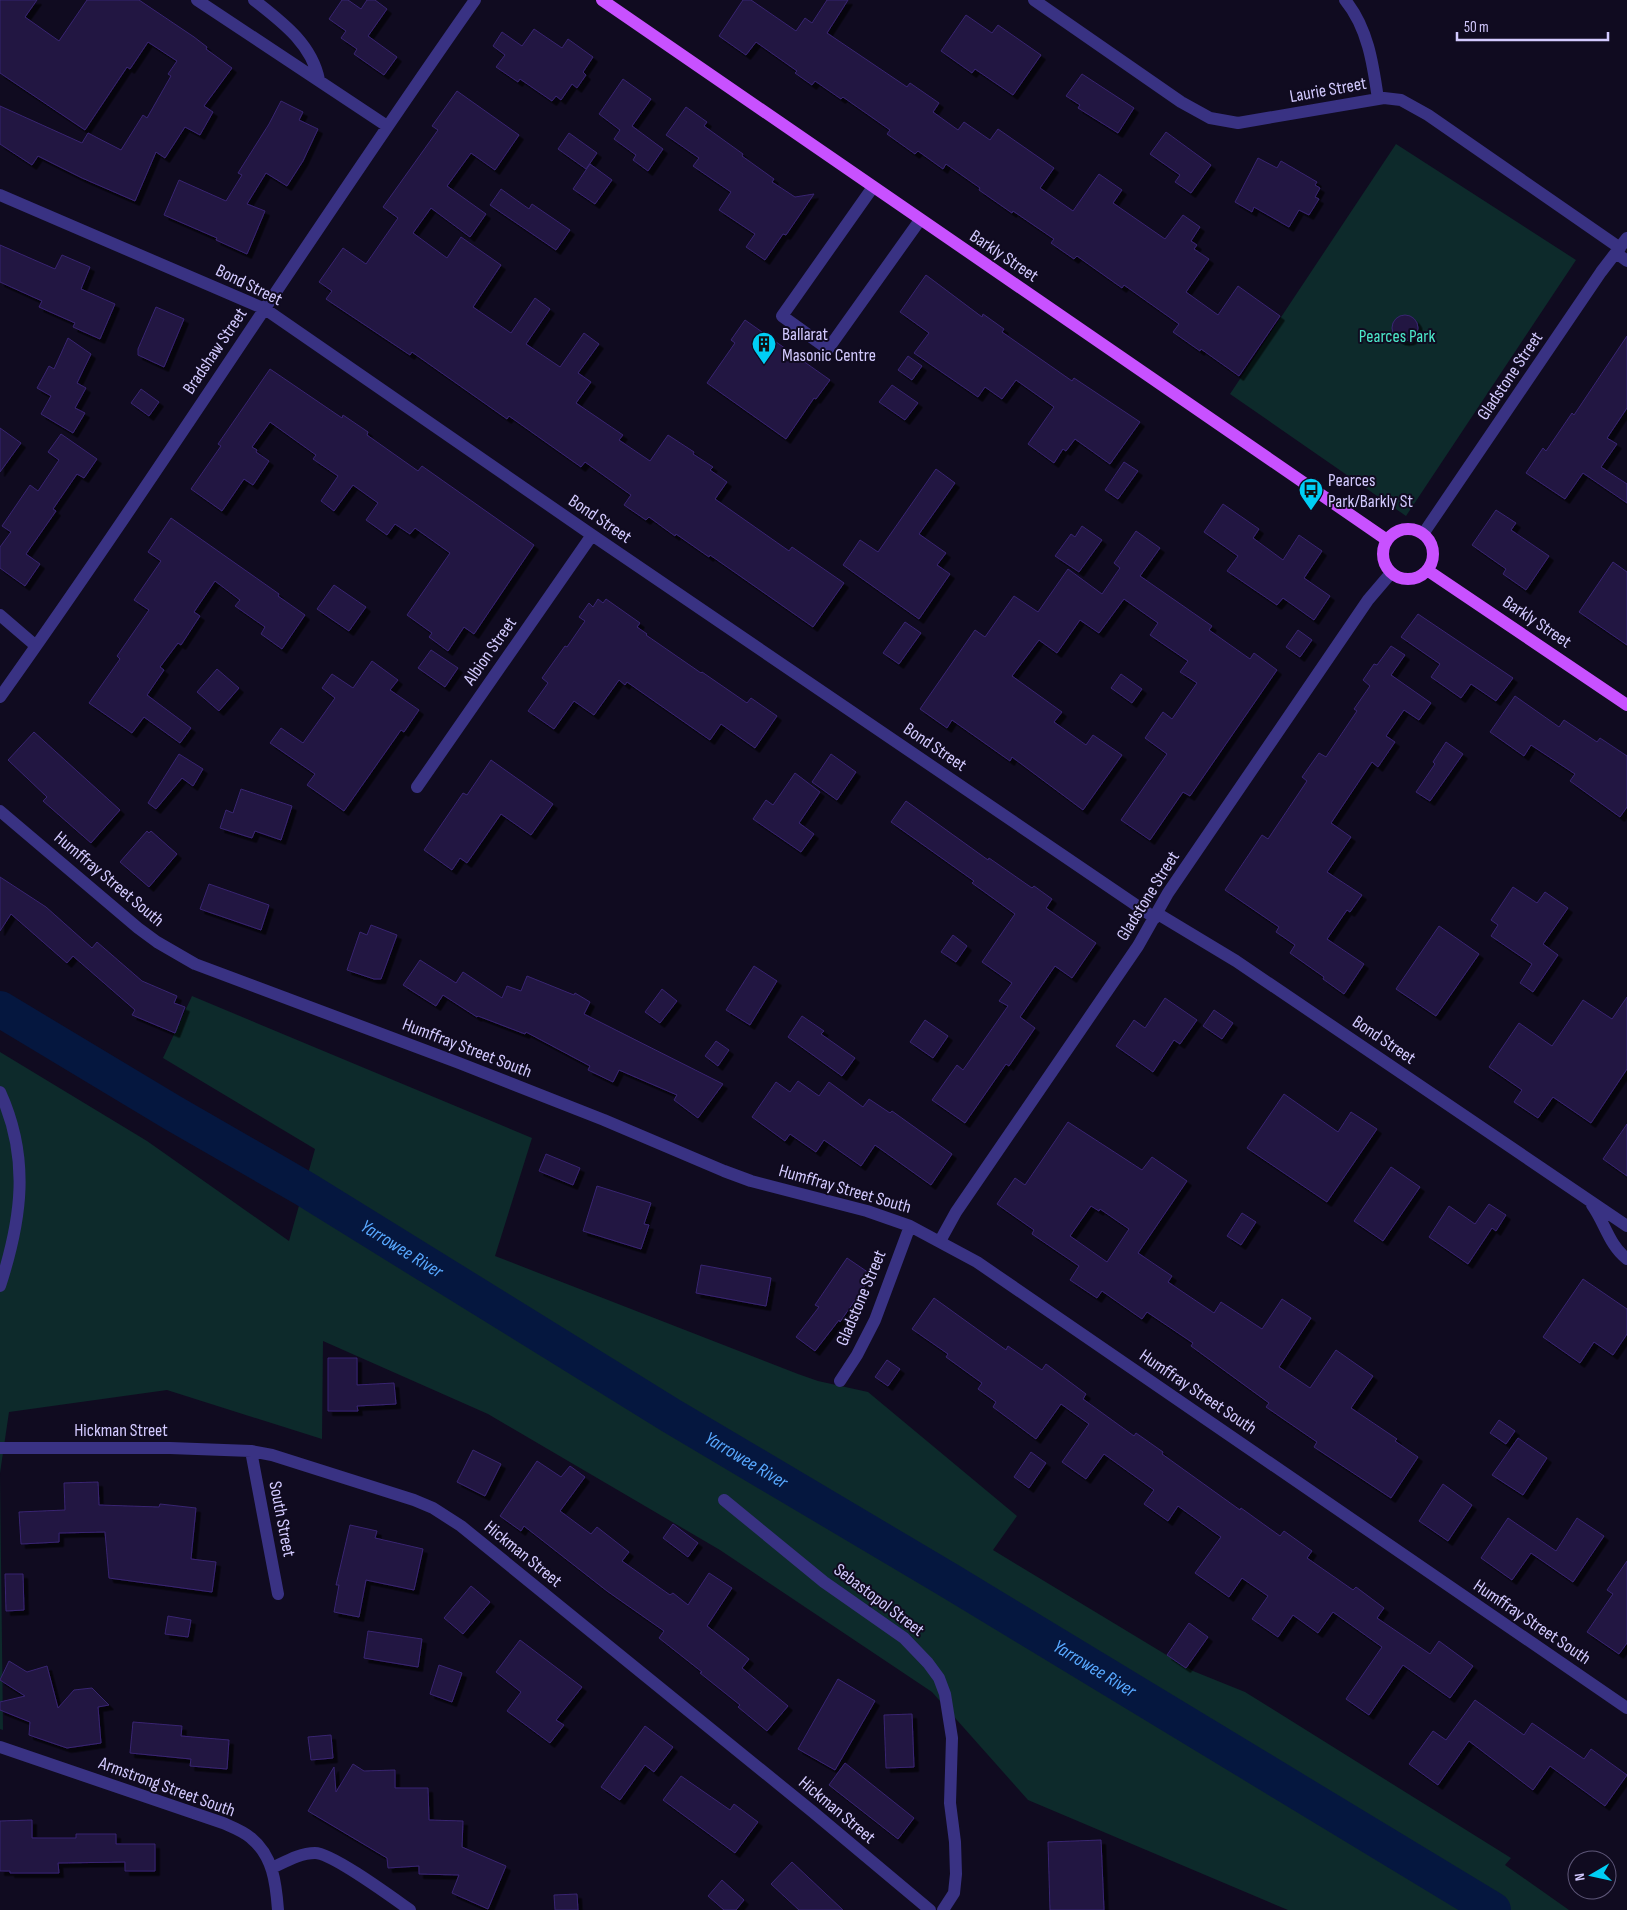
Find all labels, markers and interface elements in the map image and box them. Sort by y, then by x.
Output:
scale bar [1457,10,1608,42]
text: 50 m [1464,18,1489,37]
street label: Laurie Street [1288,73,1369,107]
street label: Barkly Street [966,225,1043,287]
street label: Bond Street [212,260,286,310]
street label: Bradshaw Street [179,304,252,398]
place label: Ballarat Masonic Centre [782,324,876,366]
park label: Pearces Park [1359,326,1435,347]
street label: Gladstone Street [1473,327,1547,424]
building icon: Ballarat Masonic Centre [751,331,777,365]
place label: Pearces Park/Barkly St [1328,470,1414,512]
bus stop icon: Pearces Park/Barkly St [1298,477,1324,511]
street label: Bond Street [564,490,636,548]
street label: Barkly Street [1499,591,1576,653]
street label: Albion Street [458,613,521,690]
street label: Bond Street [899,718,971,776]
street label: Humffray Street South [50,827,168,931]
street label: Gladstone Street [1112,847,1184,945]
street label: Bond Street [1348,1011,1420,1069]
street label: Humffray Street South [399,1014,535,1082]
street label: Humffray Street South [776,1160,914,1218]
water label: Yarrowee River [356,1215,448,1283]
street label: Gladstone Street [831,1247,891,1349]
street label: Humffray Street South [1135,1345,1261,1439]
street label: Hickman Street [74,1420,168,1441]
water label: Yarrowee River [700,1427,792,1494]
street label: South Street [264,1479,300,1559]
street label: Hickman Street [480,1516,566,1592]
street label: Sebastopol Street [830,1559,929,1641]
street label: Humffray Street South [1469,1575,1595,1669]
water label: Yarrowee River [1049,1635,1141,1703]
street label: Armstrong Street South [95,1752,238,1821]
street label: Hickman Street [794,1772,880,1848]
north arrow [1567,1850,1617,1900]
text: N [1571,1872,1589,1882]

